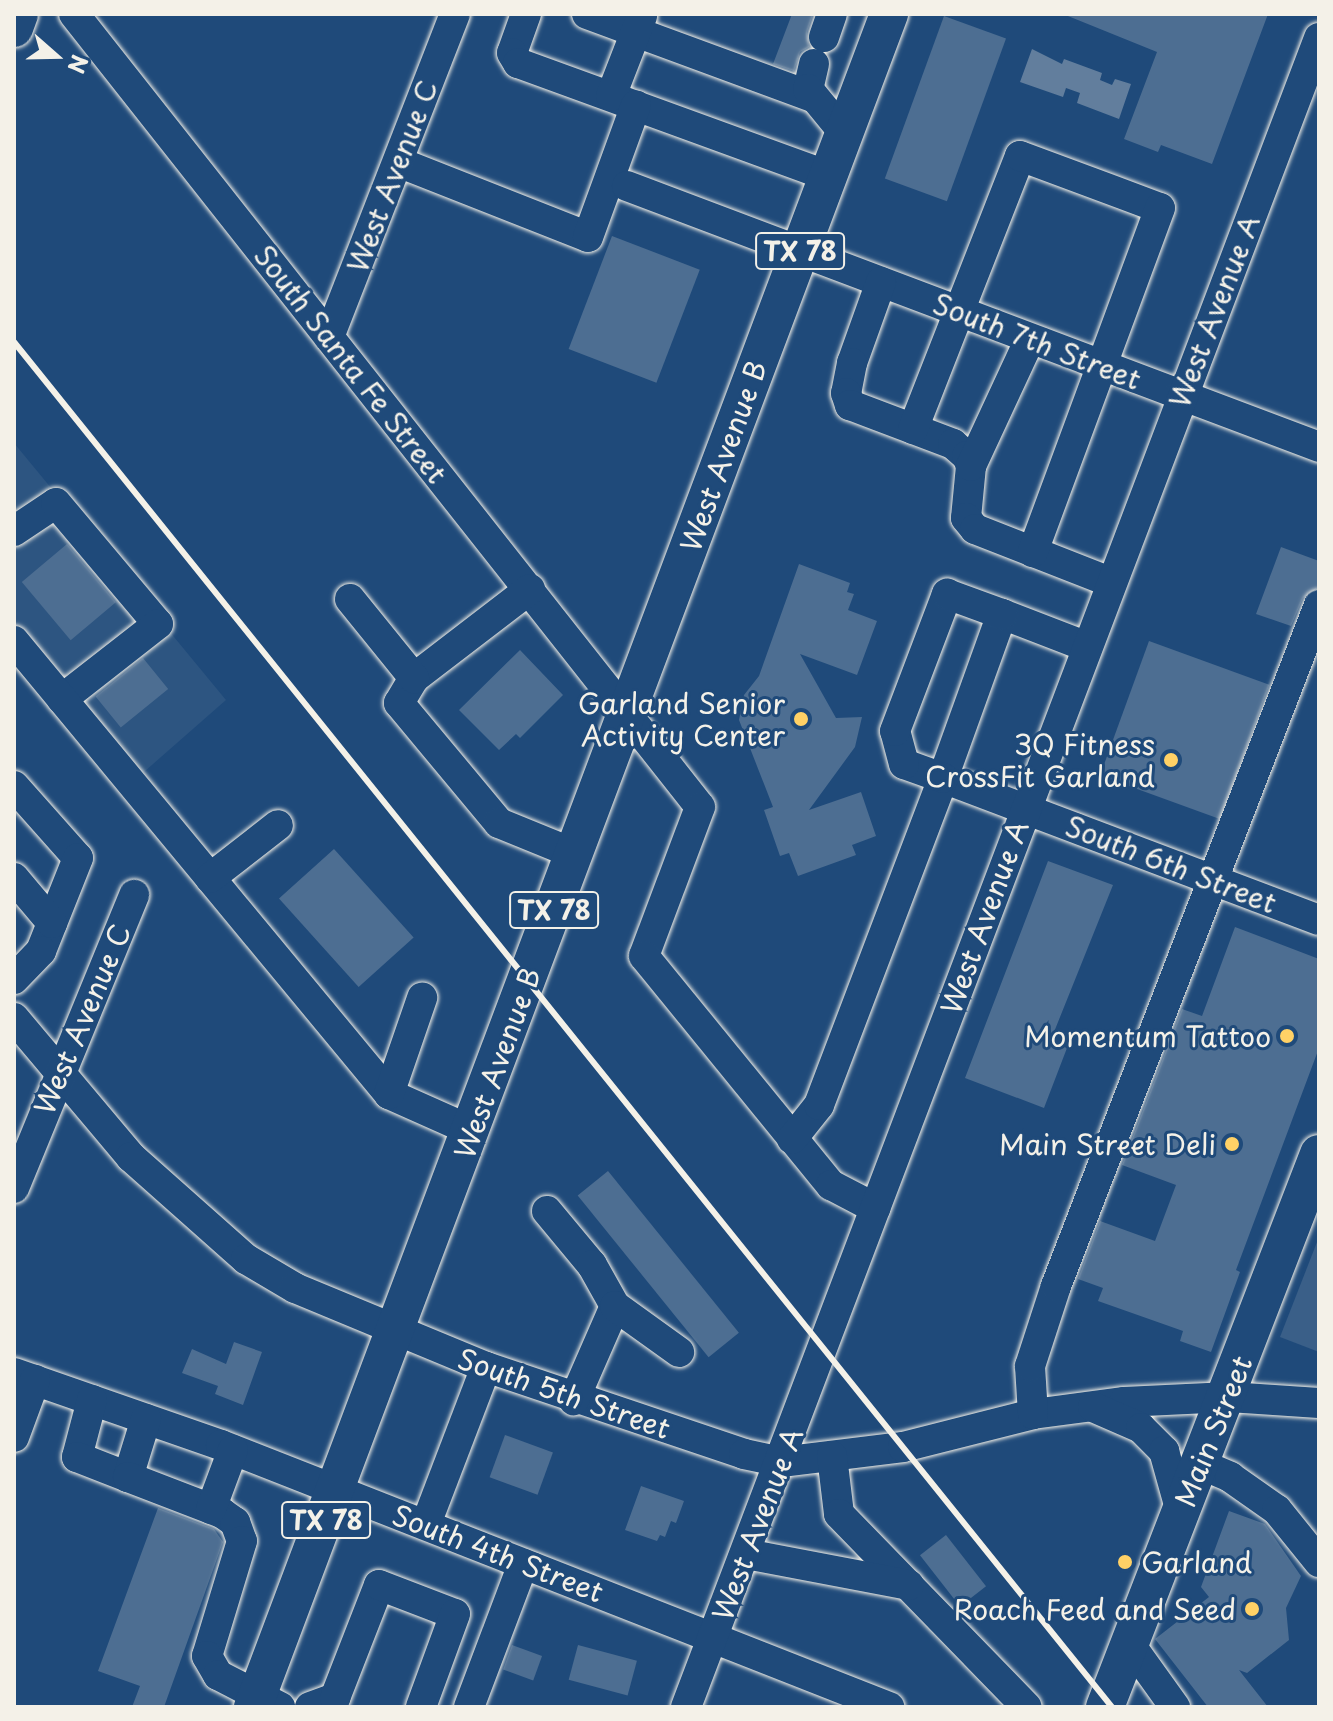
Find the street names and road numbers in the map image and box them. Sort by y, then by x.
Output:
street label: West Avenue C [340,76,444,276]
street label: West Avenue A [1162,211,1266,411]
road number: TX 78 [754,229,846,273]
street label: South Santa Fe Street [246,236,456,492]
street label: South 7th Street [927,285,1147,397]
street label: West Avenue B [673,357,773,555]
street label: South 6th Street [1059,808,1283,920]
street label: West Avenue A [934,817,1034,1017]
road number: TX 78 [508,888,600,932]
street label: West Avenue C [27,920,137,1118]
street label: West Avenue B [447,964,547,1162]
street label: South 5th Street [452,1341,676,1445]
street label: Main Street [1167,1350,1259,1512]
street label: West Avenue A [705,1424,809,1624]
street label: South 4th Street [387,1497,609,1609]
road number: TX 78 [280,1498,372,1542]

